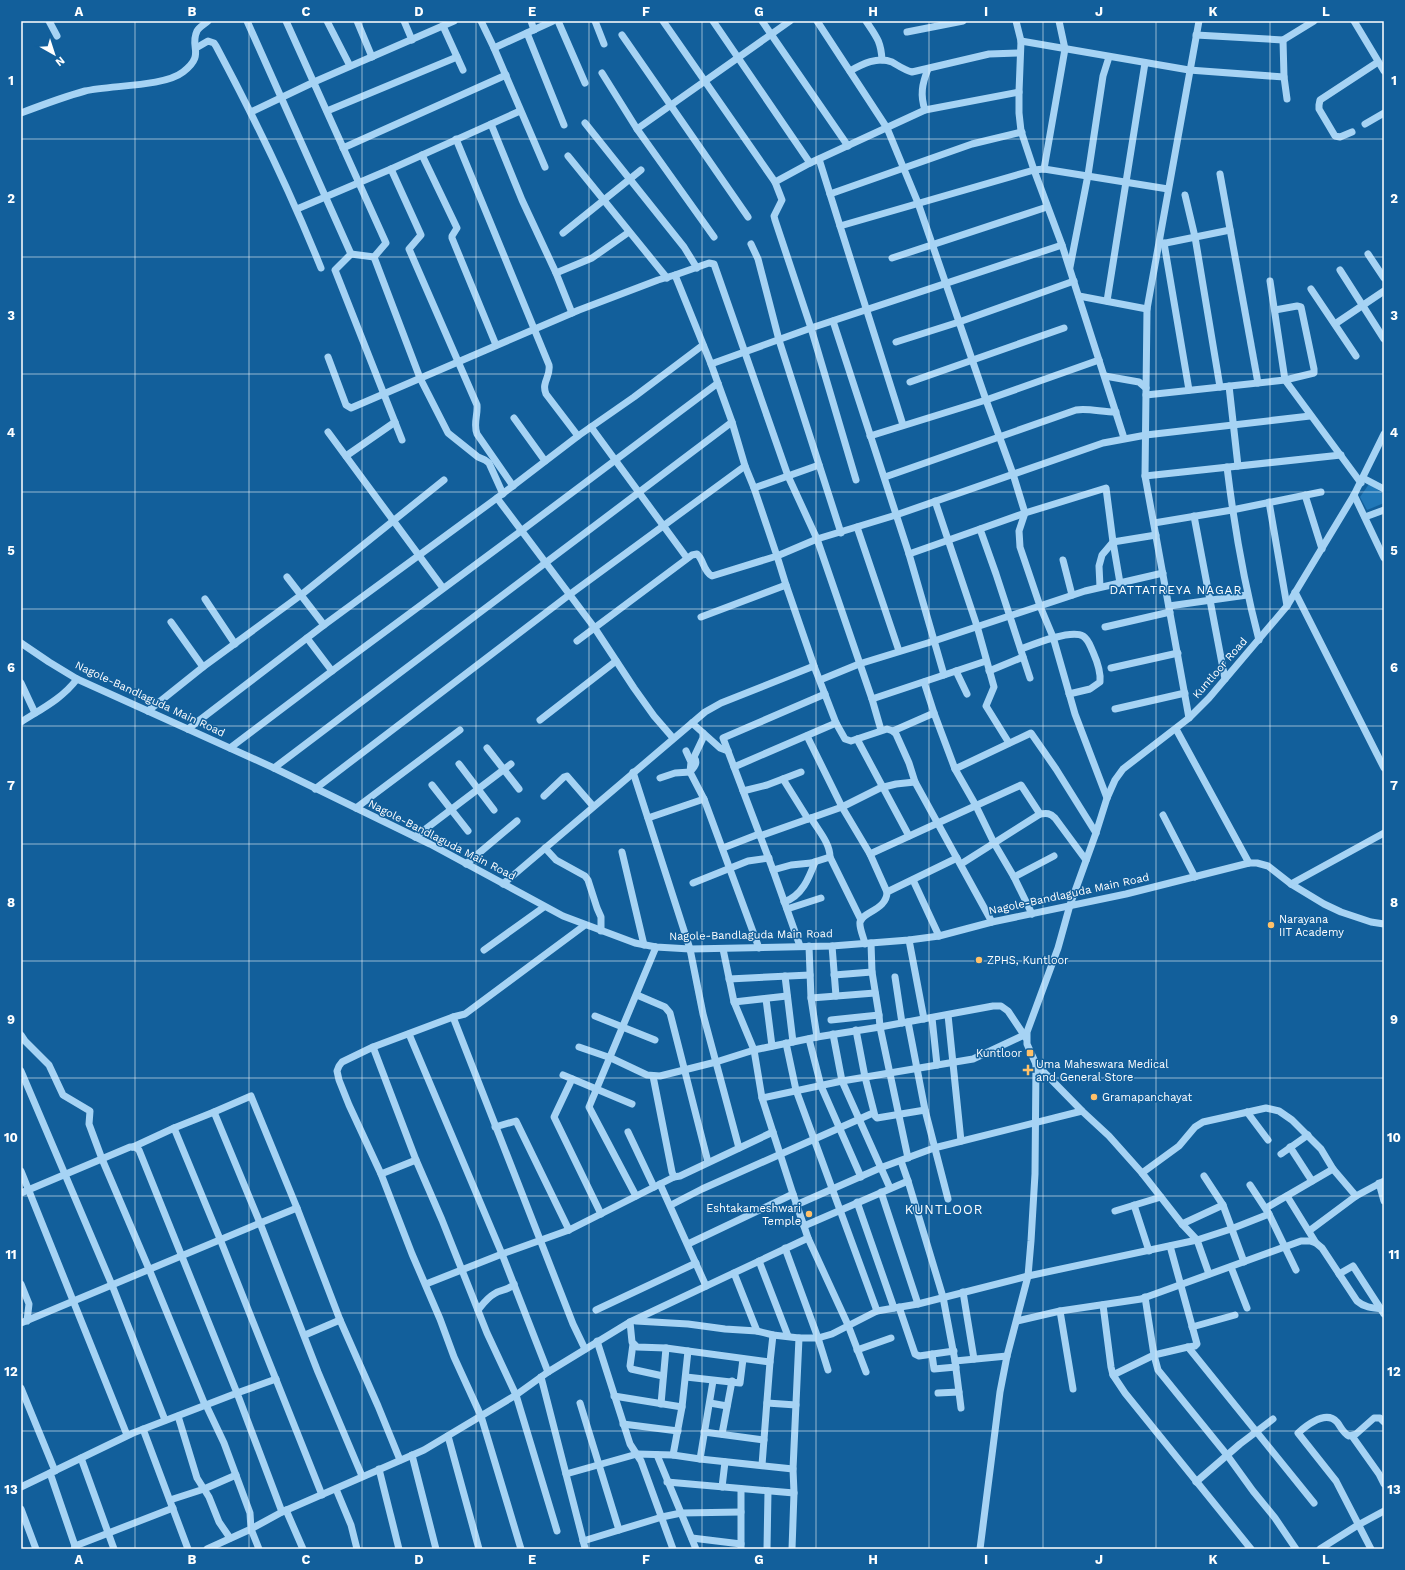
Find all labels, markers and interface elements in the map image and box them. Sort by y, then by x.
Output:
text: A [75,4,84,19]
text: B [188,4,197,19]
text: C [302,4,311,19]
text: D [414,4,424,19]
text: E [528,4,536,19]
text: F [642,4,650,19]
text: G [754,4,764,19]
text: H [868,4,878,19]
text: I [984,4,988,19]
text: J [1095,4,1103,19]
text: K [1208,4,1218,19]
text: L [1322,4,1330,19]
north arrow [34,34,74,74]
text: N [53,54,67,69]
text: 1 [8,73,14,88]
text: 1 [1391,73,1397,88]
text: 2 [7,191,15,206]
text: 2 [1390,191,1398,206]
text: 3 [7,308,15,323]
text: 3 [1390,308,1398,323]
text: 4 [7,425,16,440]
text: 4 [1390,425,1399,440]
text: 5 [7,543,15,558]
text: 5 [1390,543,1398,558]
district label: DATTATREYA NAGAR [1109,583,1243,597]
street label: Kuntloor Road [1190,635,1250,701]
street label: Nagole-Bandlaguda Main Road [73,658,227,740]
text: 6 [7,660,15,675]
text: 6 [1390,660,1398,675]
text: 7 [7,778,15,793]
text: 7 [1390,778,1398,793]
street label: Nagole-Bandlaguda Main Road [366,797,518,883]
street label: Nagole-Bandlaguda Main Road [988,871,1150,917]
text: 8 [7,895,15,910]
text: 8 [1390,895,1398,910]
place label: Narayana IIT Academy [1279,913,1344,939]
marker: Narayana IIT Academy [1266,920,1276,930]
street label: Nagole-Bandlaguda Main Road [669,927,833,943]
place label: ZPHS, Kuntloor [987,954,1069,967]
marker: ZPHS, Kuntloor [974,955,984,965]
text: 9 [7,1012,15,1027]
text: 9 [1390,1012,1398,1027]
place label: Kuntloor [976,1047,1023,1060]
marker: Kuntloor [1025,1048,1035,1058]
place label: Uma Maheswara Medical and General Store [1036,1058,1169,1084]
marker: Uma Maheswara Medical and General Store [1023,1065,1033,1075]
place label: Gramapanchayat [1102,1091,1193,1104]
marker: Gramapanchayat [1089,1092,1099,1102]
text: 10 [4,1130,18,1145]
text: 10 [1387,1130,1401,1145]
place label: Eshtakameshwari Temple [706,1202,801,1228]
district label: KUNTLOOR [905,1202,983,1217]
marker: Eshtakameshwari Temple [804,1209,814,1219]
text: 11 [5,1247,17,1262]
text: 11 [1388,1247,1400,1262]
text: 12 [4,1364,18,1379]
text: 12 [1387,1364,1401,1379]
text: 13 [4,1482,18,1497]
text: 13 [1387,1482,1401,1497]
text: A [75,1552,84,1567]
text: B [188,1552,197,1567]
text: C [302,1552,311,1567]
text: D [414,1552,424,1567]
text: E [528,1552,536,1567]
text: F [642,1552,650,1567]
text: G [754,1552,764,1567]
text: H [868,1552,878,1567]
text: I [984,1552,988,1567]
text: J [1095,1552,1103,1567]
text: K [1208,1552,1218,1567]
text: L [1322,1552,1330,1567]

